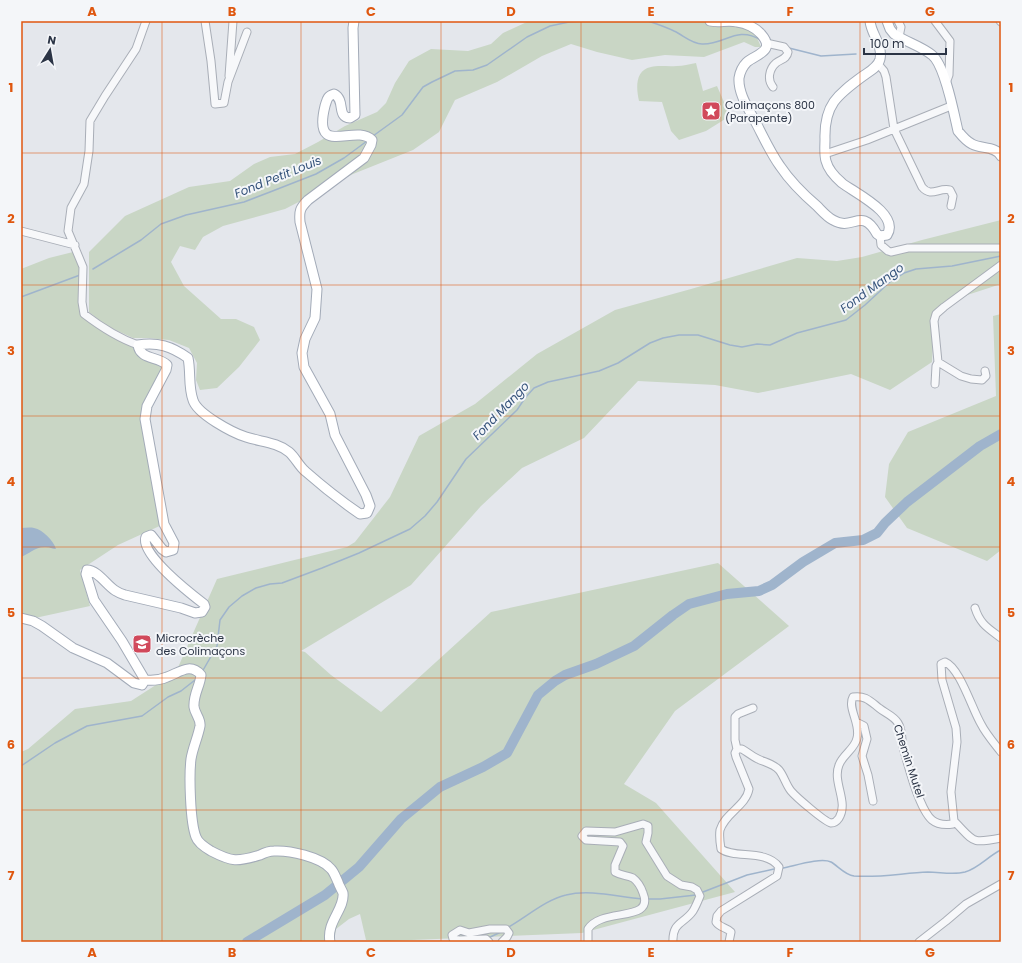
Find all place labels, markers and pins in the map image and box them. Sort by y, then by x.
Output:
place label: Colimaçons 800 (Parapente) [725,97,815,126]
place icon: Colimaçons 800 (Parapente) [700,100,722,122]
place label: Microcrèche des Colimaçons [156,630,245,659]
school or university icon: Microcrèche des Colimaçons [131,633,153,655]

